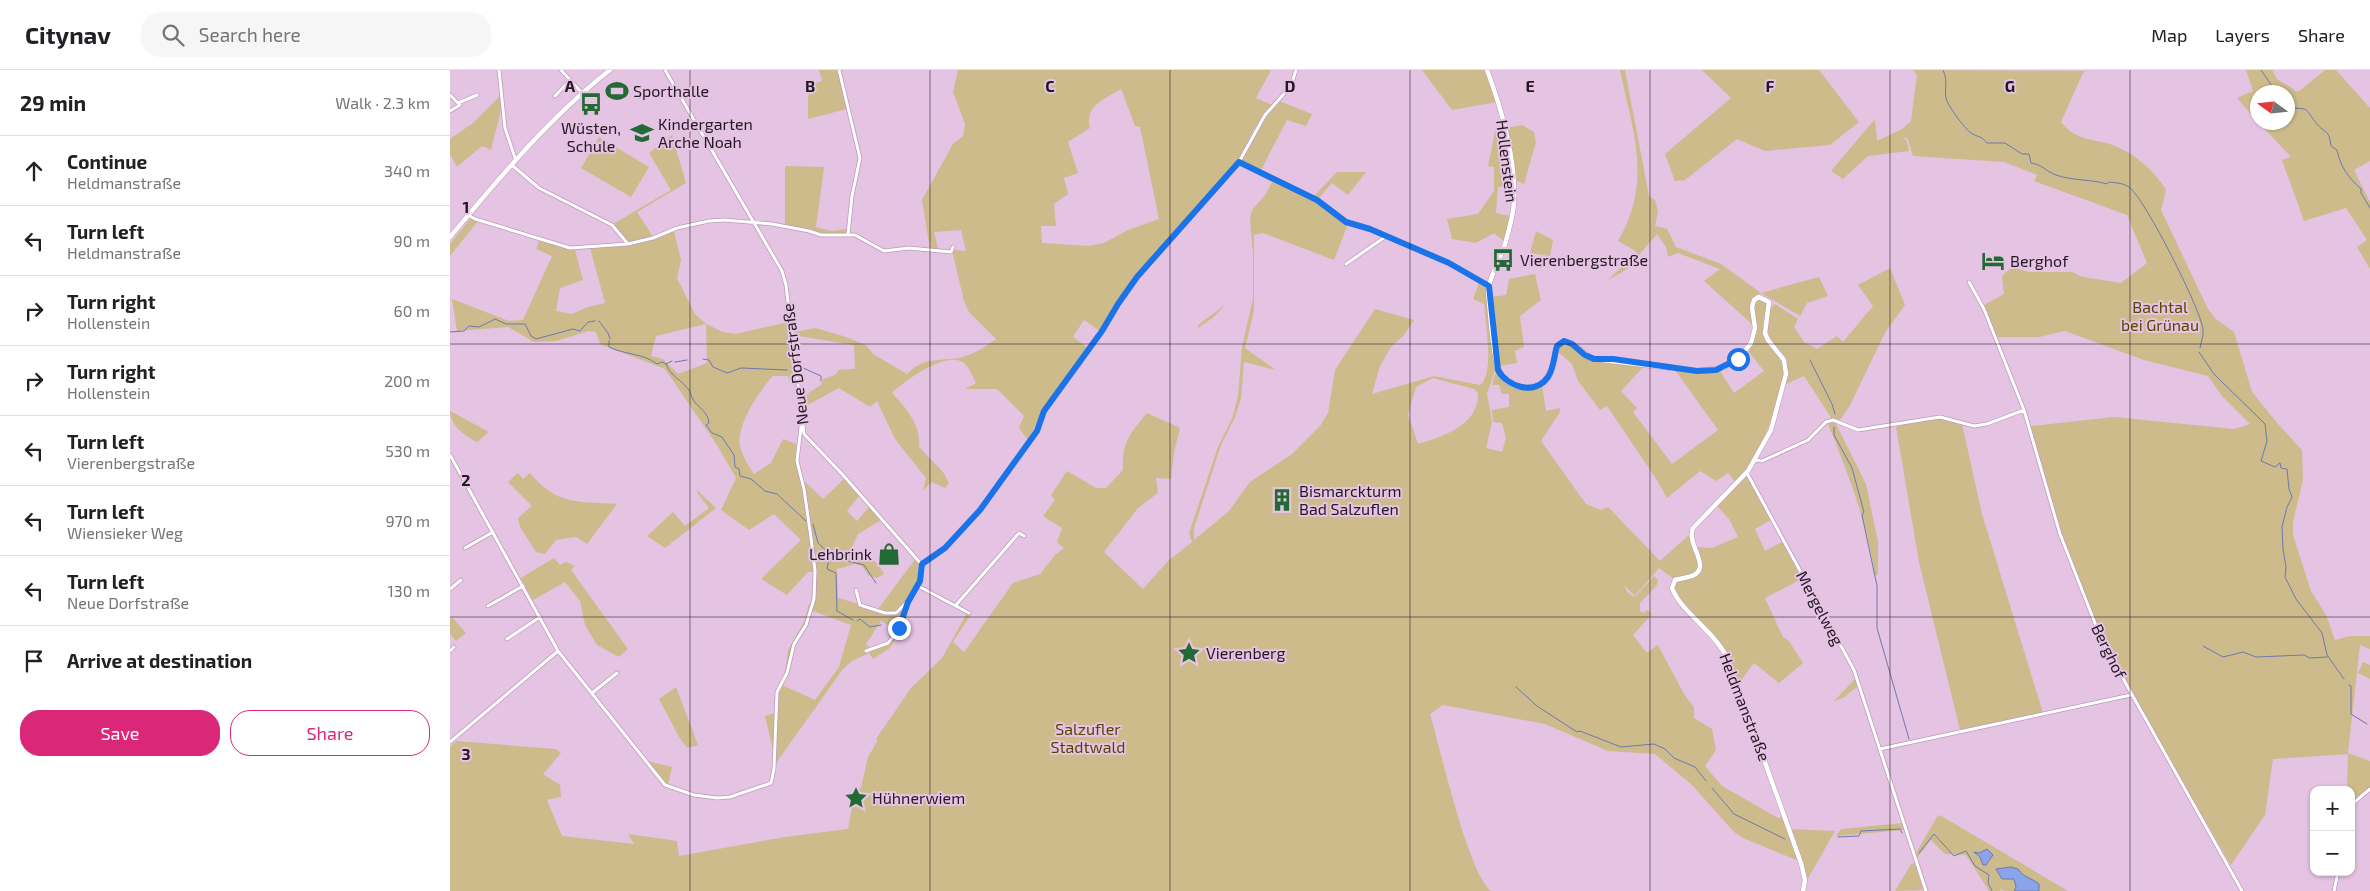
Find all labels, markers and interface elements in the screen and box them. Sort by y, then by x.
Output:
search box [141,12,491,57]
text: Citynav [25,20,111,49]
icon: search [159,21,187,49]
text: Search here [199,23,301,46]
text: Map [2151,24,2187,46]
text: Layers [2215,24,2270,46]
text: Share [2298,24,2345,46]
text: A [565,76,576,95]
text: B [805,76,815,95]
text: C [1045,76,1055,95]
text: D [1285,76,1296,95]
text: E [1525,76,1535,95]
text: F [1766,76,1775,95]
text: G [2005,76,2015,95]
sports icon: Sporthalle [604,78,630,104]
place label: Sporthalle [633,81,709,100]
north arrow [2250,85,2295,130]
text: 29 min [20,90,86,115]
bus stop icon: Wüsten, Schule [578,91,604,117]
text: Walk · 2.3 km [335,93,430,112]
place label: Kindergarten Arche Noah [658,114,753,151]
place label: Wüsten, Schule [561,118,621,155]
street label: Hollenstein [1493,118,1522,203]
school or university icon: Kindergarten Arche Noah [629,120,655,146]
text: Continue [67,150,147,173]
icon: ahead [20,157,48,185]
text: 340 m [384,161,430,180]
text: Heldmanstraße [67,173,181,192]
text: 1 [463,197,469,216]
text: Turn left [67,220,144,243]
icon: left [20,227,48,255]
text: 90 m [394,231,430,250]
text: Heldmanstraße [67,243,181,262]
bus stop icon: Vierenbergstraße [1490,247,1516,273]
hotel icon: Berghof [1980,248,2006,274]
place label: Vierenbergstraße [1520,250,1648,269]
place label: Berghof [2010,251,2069,270]
text: Turn right [67,290,155,313]
icon: right [20,297,48,325]
park label: Bachtal bei Grünau [2121,297,2199,334]
text: 60 m [394,301,430,320]
street label: Neue Dorfstraße [778,302,811,426]
text: Hollenstein [67,313,150,332]
route start [1727,348,1750,371]
text: Turn right [67,360,155,383]
icon: right [20,367,48,395]
text: 200 m [384,371,430,390]
text: Hollenstein [67,383,150,402]
text: Turn left [67,430,144,453]
icon: left [20,437,48,465]
text: 530 m [385,441,430,460]
text: Vierenbergstraße [67,453,195,472]
text: 2 [461,470,471,489]
place label: Bismarckturm Bad Salzuflen [1299,481,1402,518]
building icon: Bismarckturm Bad Salzuflen [1269,487,1295,513]
text: Turn left [67,500,144,523]
icon: left [20,507,48,535]
text: 970 m [385,511,430,530]
text: Wiensieker Weg [67,523,183,542]
shop icon: Lehbrink [876,541,902,567]
place label: Lehbrink [809,544,872,563]
street label: Mergelweg [1793,567,1848,648]
text: Turn left [67,570,144,593]
icon: left [20,577,48,605]
text: 130 m [388,581,430,600]
text: Neue Dorfstraße [67,593,189,612]
route end [888,617,911,640]
street label: Berghof [2088,620,2131,682]
place icon: Vierenberg [1176,640,1202,666]
place label: Vierenberg [1206,643,1285,662]
icon: arrive [20,647,48,675]
text: Arrive at destination [67,649,252,672]
street label: Heldmanstraße [1716,650,1775,763]
button: Save [20,710,220,756]
button: Share [230,710,430,756]
park label: Salzufler Stadtwald [1051,719,1125,756]
text: 3 [461,744,471,763]
place icon: Hühnerwiem [843,785,869,811]
map controls [2310,786,2355,876]
button: + [2310,786,2355,831]
place label: Hühnerwiem [872,788,965,807]
button: − [2310,831,2355,876]

